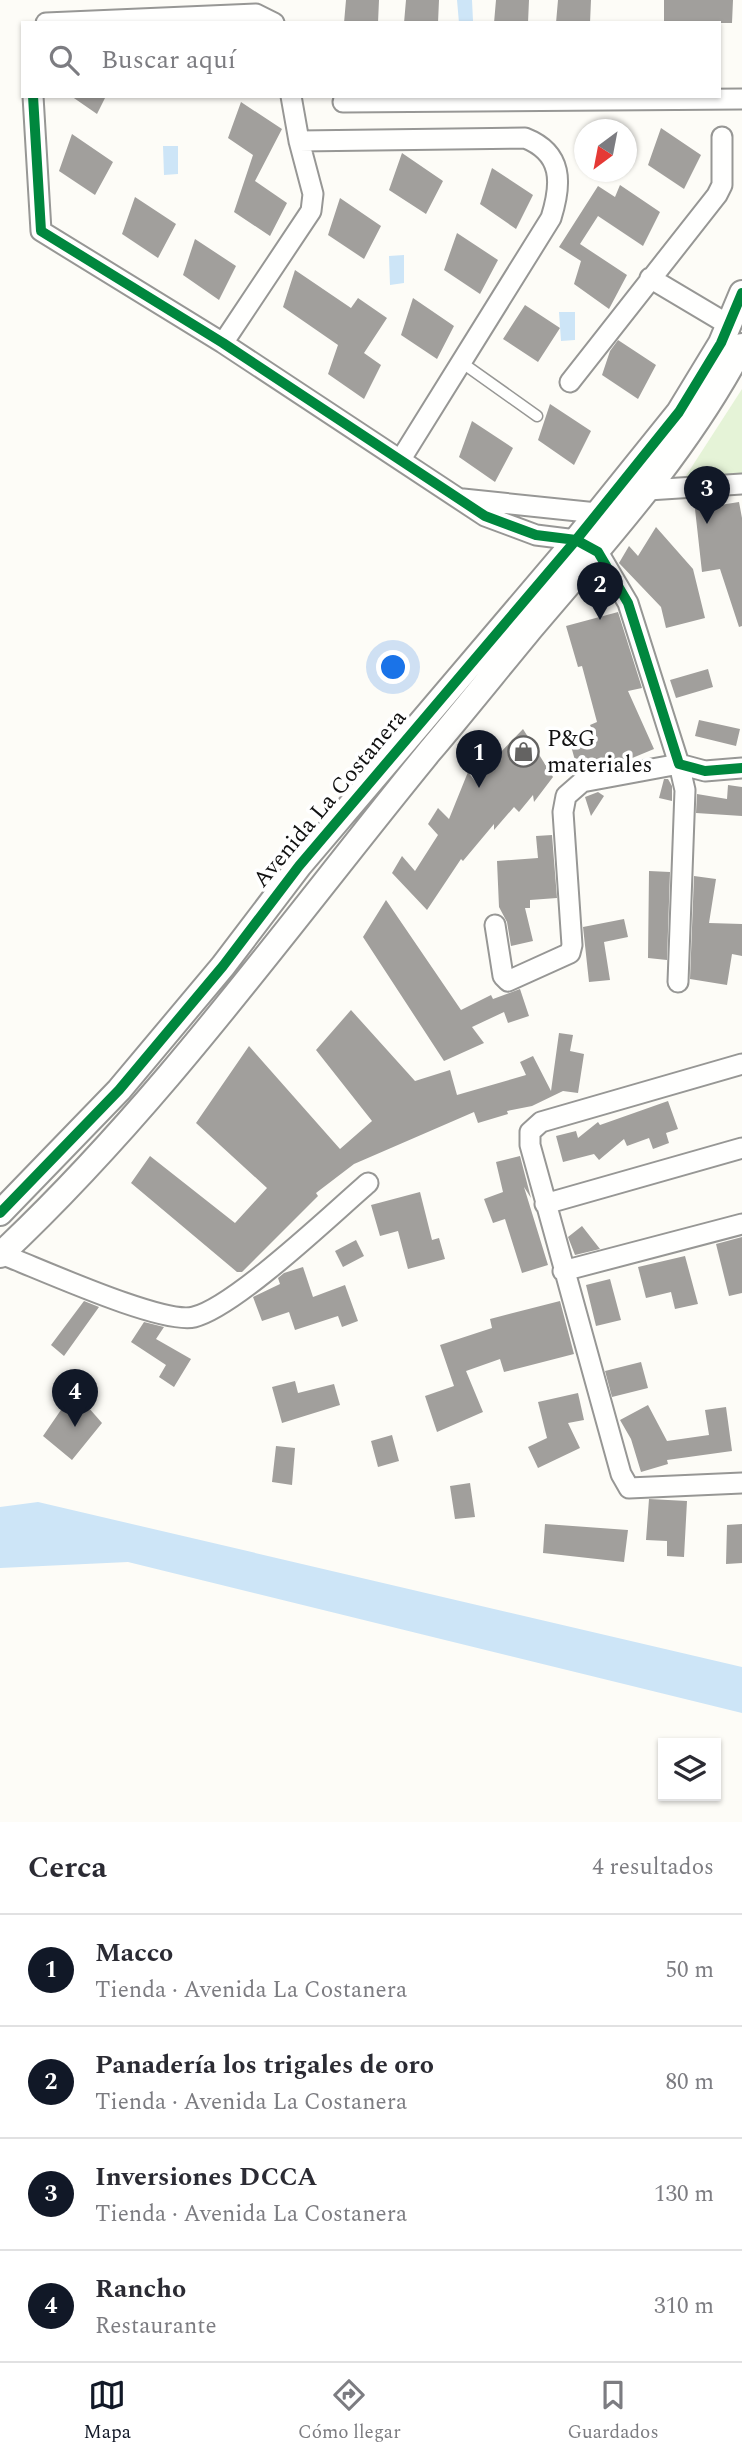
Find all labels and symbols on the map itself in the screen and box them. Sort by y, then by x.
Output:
north arrow [574,119,637,182]
pin: 3 [684,466,730,524]
pin: 2 [577,562,623,620]
your location [376,650,410,684]
street label: Avenida La Costanera [245,702,415,896]
place label: P&G materiales [547,722,652,783]
pin: 1 [456,730,502,788]
shop icon: P&G materiales [507,735,541,769]
pin: 4 [52,1369,98,1427]

